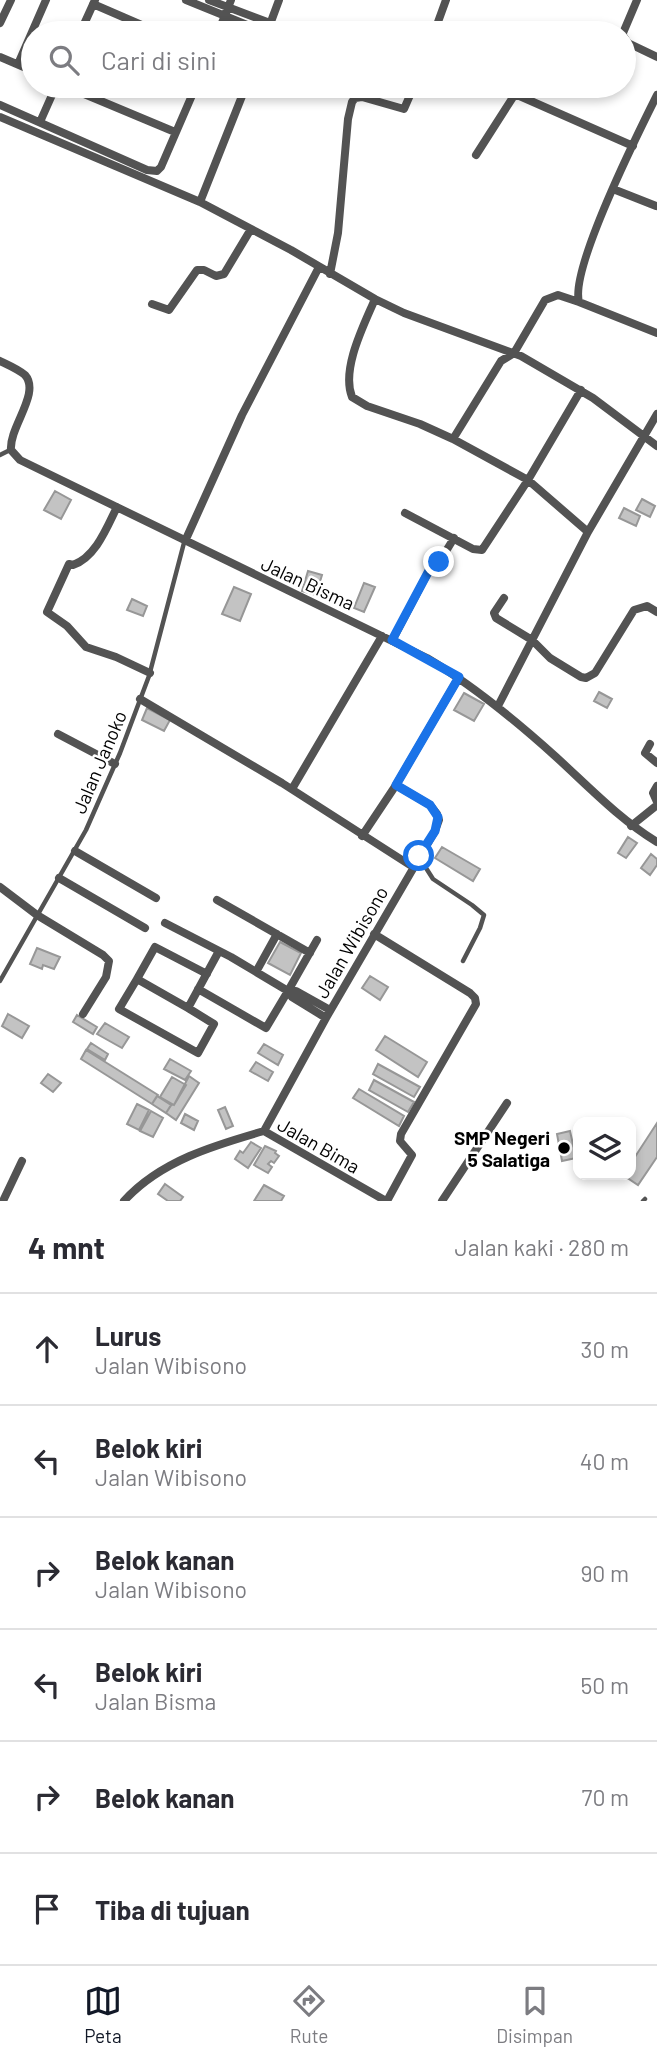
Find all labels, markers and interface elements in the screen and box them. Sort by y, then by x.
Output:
search box [21,21,636,98]
icon: search [45,41,83,79]
text: Cari di sini [101,44,217,75]
route end [423,546,454,577]
street label: Jalan Bisma [258,551,358,615]
street label: Jalan Janoko [67,707,131,817]
route start [403,840,434,871]
street label: Jalan Wibisono [310,882,392,1002]
street label: Jalan Bima [274,1112,364,1178]
map controls [573,1117,636,1180]
button: layers [573,1117,636,1180]
place label: SMP Negeri 5 Salatiga [454,1126,550,1171]
marker: SMP Negeri 5 Salatiga [556,1140,572,1156]
text: 4 mnt [28,1229,105,1265]
text: Jalan kaki · 280 m [455,1233,629,1261]
text: Lurus [95,1320,161,1351]
icon: ahead [28,1330,66,1368]
text: 30 m [581,1335,629,1363]
text: Jalan Wibisono [95,1351,247,1379]
text: Belok kiri [95,1432,202,1463]
icon: left [28,1442,66,1480]
text: 40 m [580,1447,629,1475]
text: Jalan Wibisono [95,1463,247,1491]
text: Belok kanan [95,1544,234,1575]
icon: right [28,1554,66,1592]
text: 90 m [580,1559,629,1587]
text: Jalan Wibisono [95,1575,247,1603]
text: Belok kiri [95,1656,202,1687]
icon: left [28,1666,66,1704]
text: 50 m [581,1671,629,1699]
text: Jalan Bisma [95,1687,216,1715]
icon: right [28,1778,66,1816]
text: Belok kanan [95,1782,234,1813]
text: 70 m [582,1783,629,1811]
icon: arrive [28,1890,66,1928]
text: Tiba di tujuan [95,1894,250,1925]
tab: Peta [84,1982,122,2047]
tab: Rute [290,1982,328,2047]
tab: Disimpan [496,1982,573,2047]

